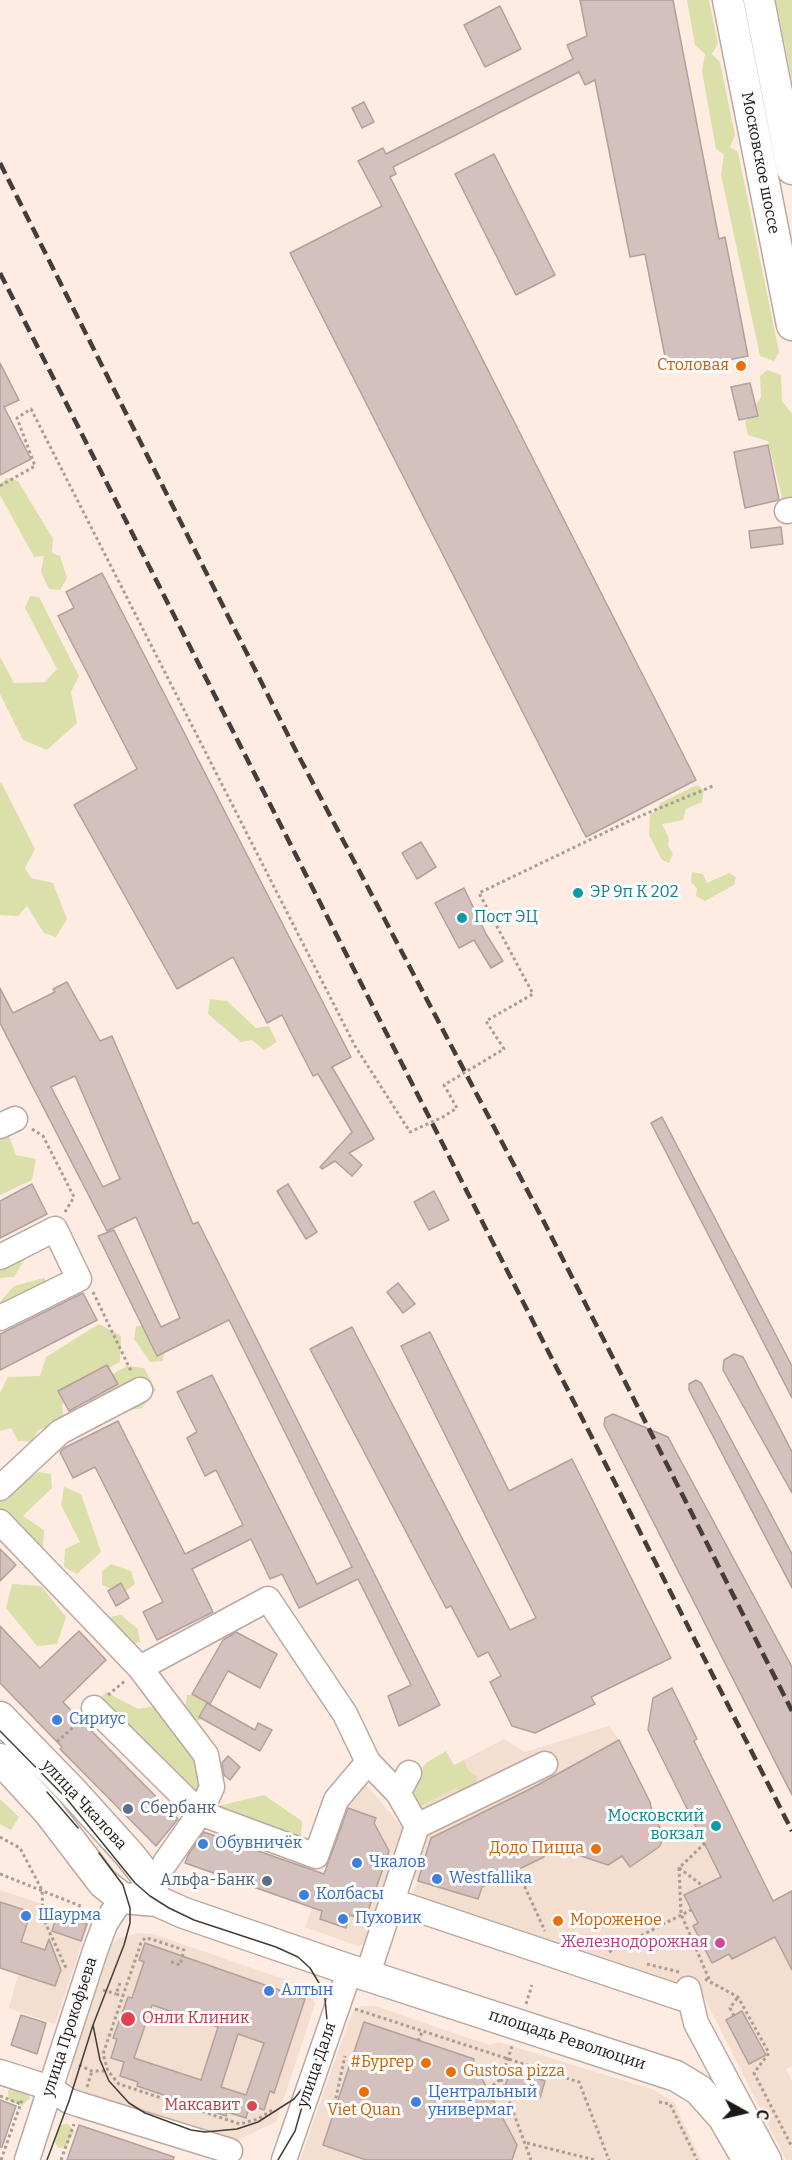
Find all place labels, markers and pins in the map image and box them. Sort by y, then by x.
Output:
place label: Столовая [657,356,729,376]
marker: Столовая [734,359,748,373]
place label: ЭР 9п К 202 [590,883,679,903]
marker: ЭР 9п К 202 [571,886,585,900]
place label: Пост ЭЦ [474,908,538,928]
marker: Пост ЭЦ [455,911,469,925]
place label: Сириус [69,1710,126,1730]
marker: Сириус [50,1713,64,1727]
place label: Сбербанк [140,1799,216,1819]
marker: Сбербанк [121,1802,135,1816]
place label: Московский вокзал [607,1807,704,1845]
marker: Московский вокзал [709,1819,723,1833]
place label: Обувничёк [215,1834,302,1854]
marker: Обувничёк [196,1837,210,1851]
place label: Додо Пицца [490,1839,584,1859]
marker: Додо Пицца [589,1842,603,1856]
place label: Чкалов [369,1853,426,1873]
marker: Чкалов [350,1856,364,1870]
place label: Westfallika [449,1869,532,1889]
place label: Альфа-Банк [160,1871,255,1891]
marker: Westfallika [430,1872,444,1886]
marker: Альфа-Банк [260,1874,274,1888]
place label: Колбасы [316,1885,384,1905]
marker: Колбасы [297,1888,311,1902]
place label: Шаурма [38,1906,101,1926]
marker: Шаурма [19,1909,33,1923]
place label: Пуховик [355,1909,422,1929]
place label: Мороженое [570,1911,662,1931]
marker: Пуховик [336,1912,350,1926]
marker: Мороженое [551,1914,565,1928]
place label: Железнодорожная [560,1933,708,1953]
marker: Железнодорожная [713,1936,727,1950]
place label: Алтын [281,1981,333,2001]
marker: Алтын [262,1984,276,1998]
place label: Онли Клиник [142,2009,250,2029]
marker: Онли Клиник [119,2010,137,2028]
place label: #Бургер [350,2053,414,2073]
marker: #Бургер [419,2056,433,2070]
place label: Gustosa pizza [463,2062,565,2082]
marker: Gustosa pizza [444,2065,458,2079]
place label: Центральный универмаг [428,2083,537,2121]
marker: Viet Quan [357,2085,371,2099]
marker: Центральный универмаг [409,2095,423,2109]
place label: Максавит [164,2096,240,2116]
marker: Максавит [245,2099,259,2113]
place label: Viet Quan [327,2101,401,2121]

